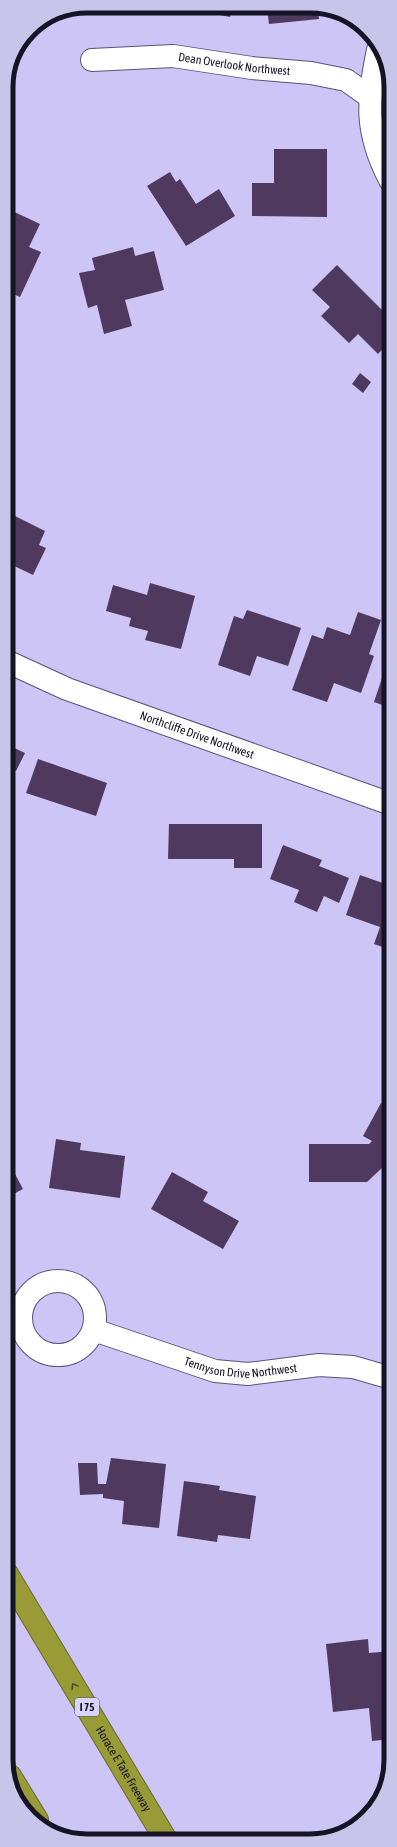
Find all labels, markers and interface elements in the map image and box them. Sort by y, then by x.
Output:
street label: Dean Overlook Northwest [177,50,292,78]
street label: Northcliffe Drive Northwest [138,708,256,762]
street label: Tennyson Drive Northwest [182,1354,298,1381]
one-way arrow [72,1683,79,1690]
road number: I 75 [75,1698,99,1716]
street label: Horace E Tate Freeway [93,1724,154,1814]

